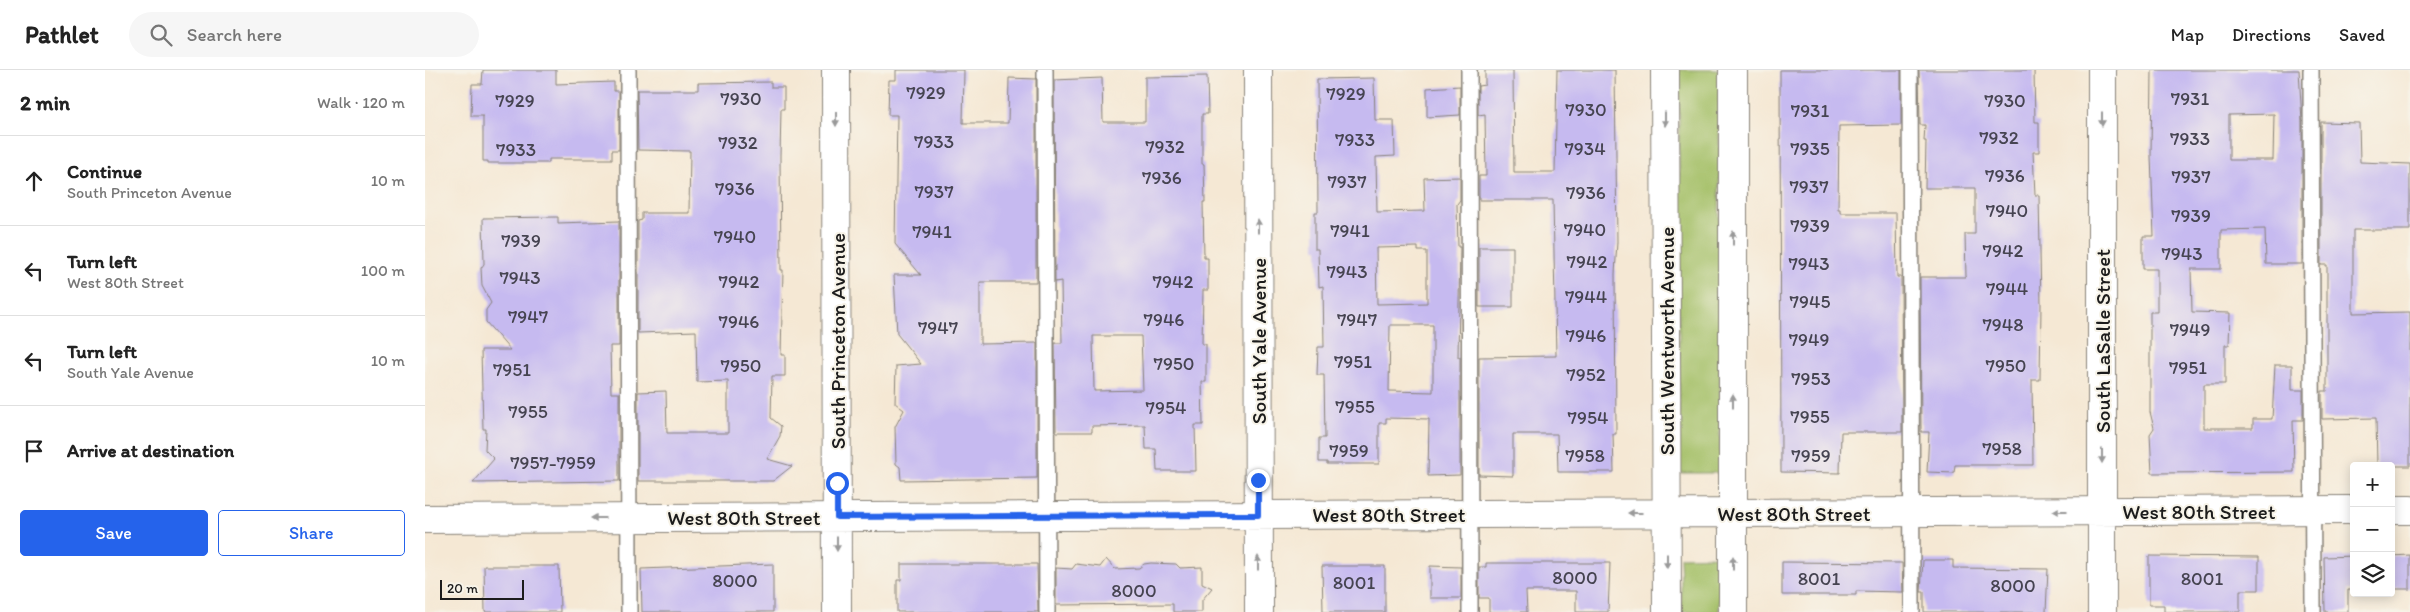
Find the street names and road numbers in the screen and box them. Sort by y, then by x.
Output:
street label: South Wentworth Avenue [1654,227,1679,455]
street label: South Princeton Avenue [825,233,850,449]
street label: South LaSalle Street [2090,249,2115,433]
street label: South Yale Avenue [1246,258,1271,424]
street label: West 80th Street [2122,499,2276,524]
street label: West 80th Street [1717,501,1871,526]
street label: West 80th Street [1312,502,1466,527]
street label: West 80th Street [667,505,821,530]

